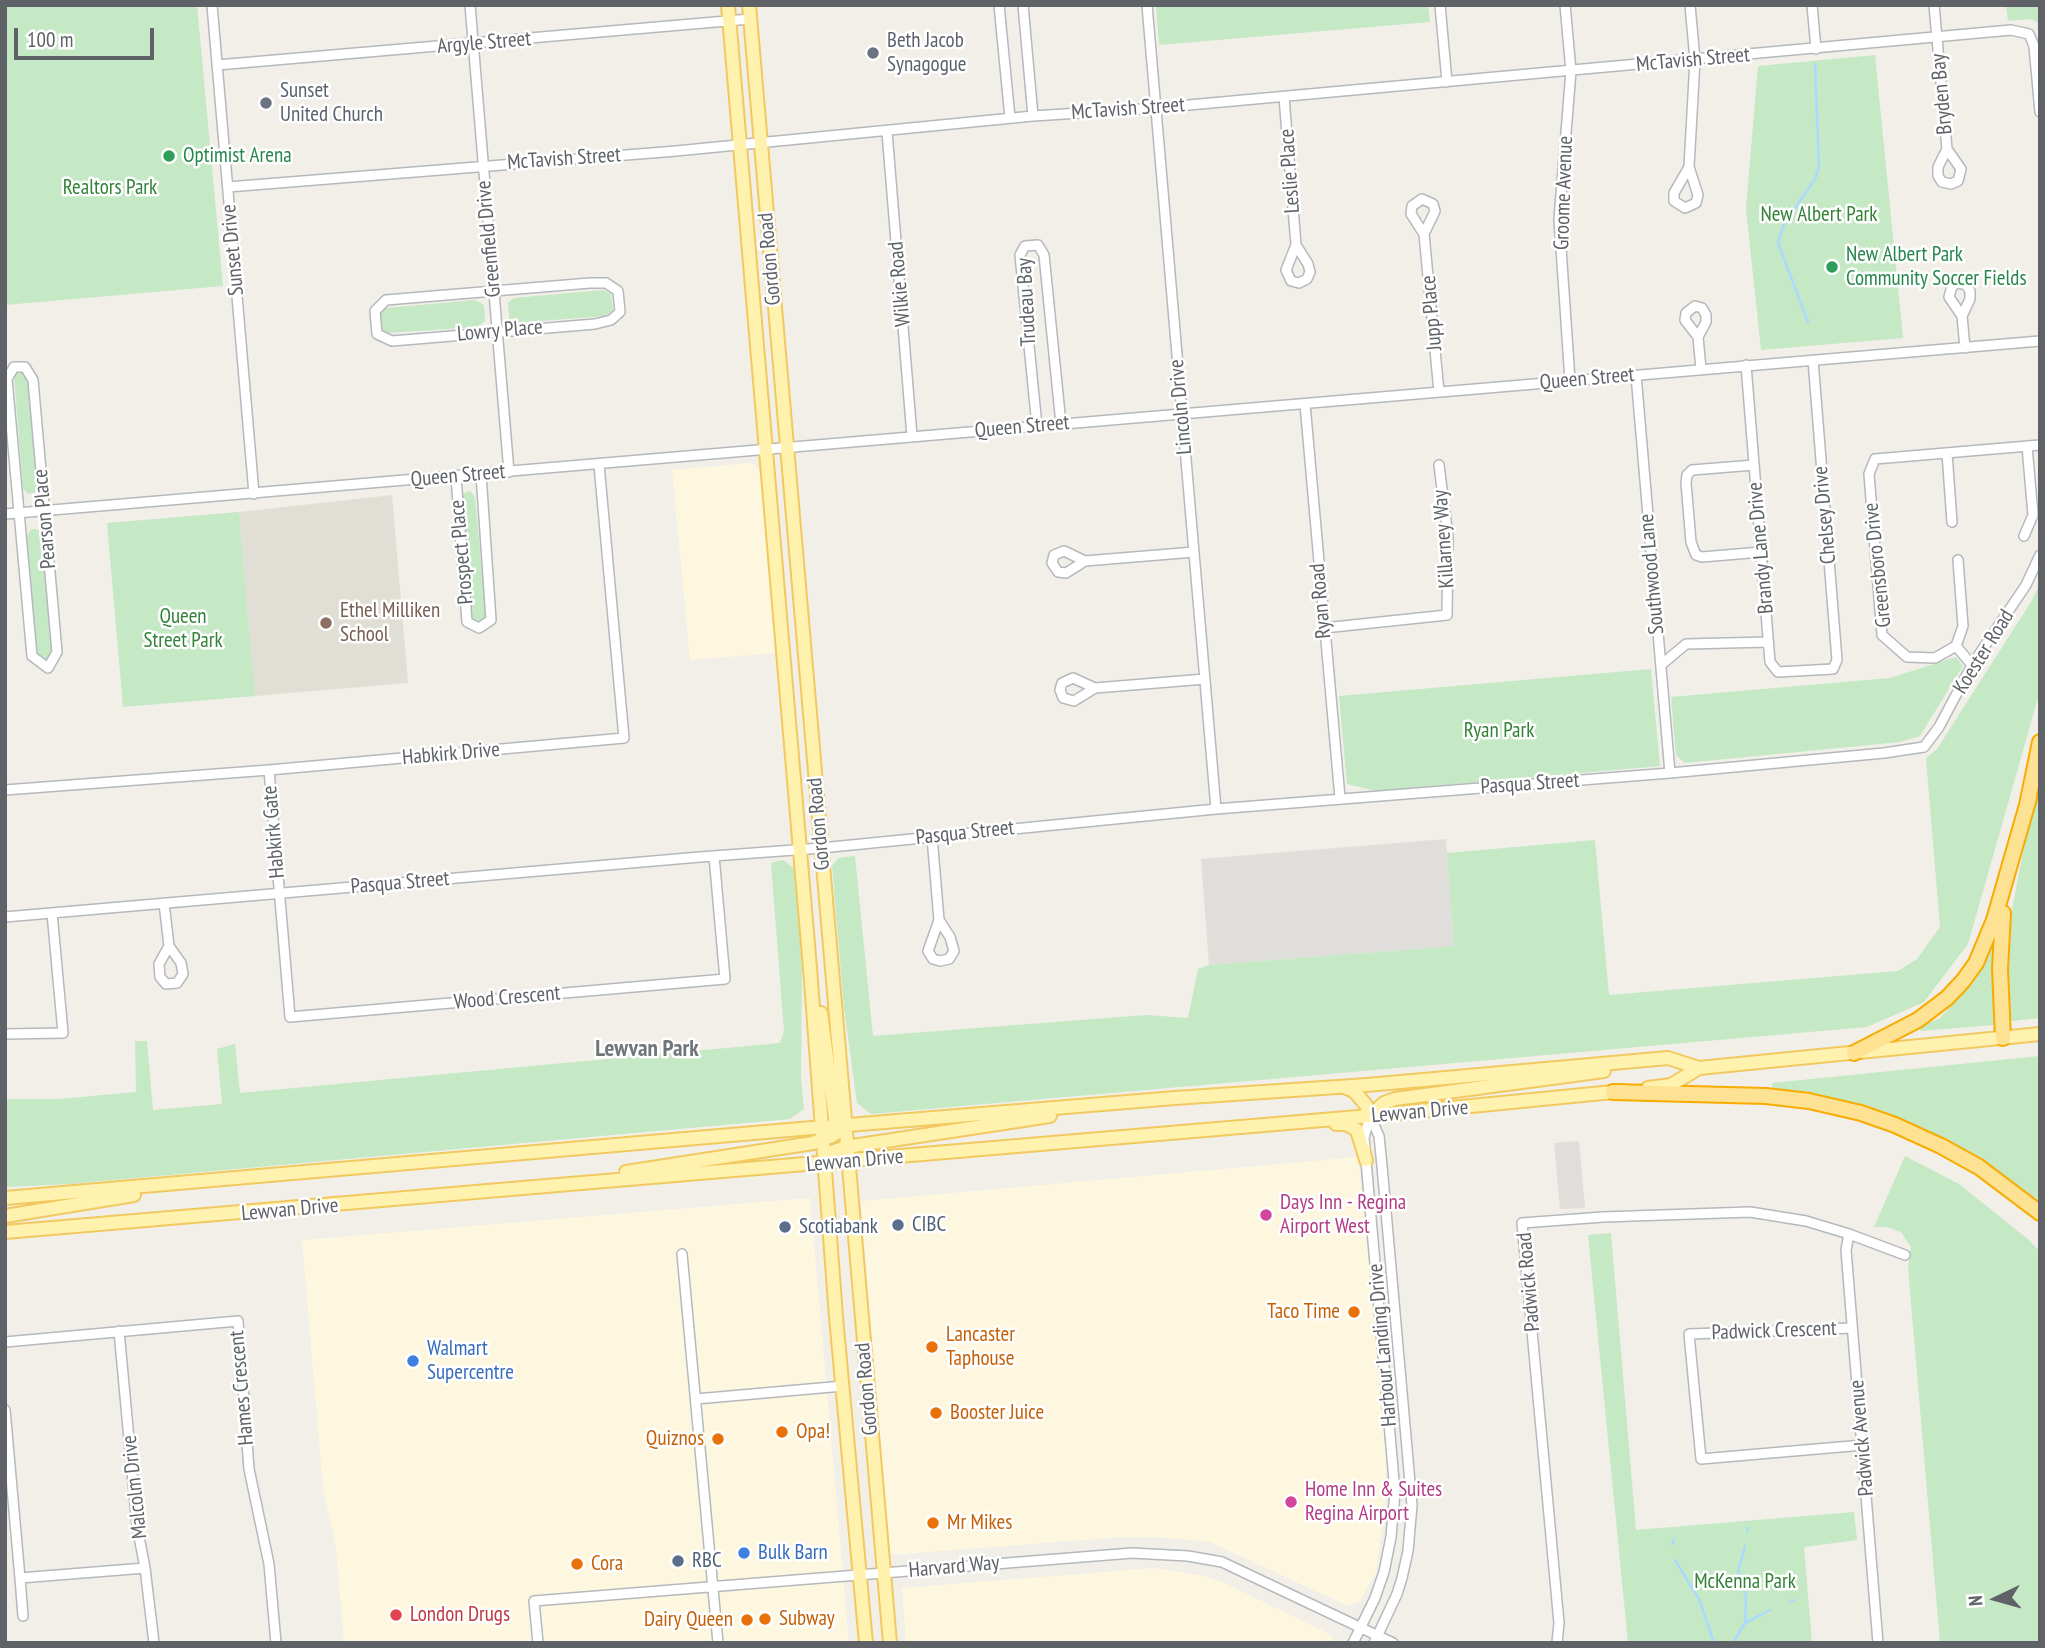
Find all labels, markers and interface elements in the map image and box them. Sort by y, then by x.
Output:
scale bar [18,14,158,58]
text: 100 m [27,26,73,53]
street label: Argyle Street [436,26,532,60]
place label: Beth Jacob Synagogue [887,28,967,78]
street label: McTavish Street [1635,42,1751,78]
marker: Beth Jacob Synagogue [865,45,881,61]
street label: Bryden Bay [1926,52,1958,136]
place label: Sunset United Church [280,78,383,128]
street label: McTavish Street [1070,92,1186,126]
marker: Sunset United Church [258,95,274,111]
street label: Leslie Place [1274,128,1306,214]
street label: Groome Avenue [1549,136,1579,250]
street label: McTavish Street [506,142,622,176]
place label: Optimist Arena [183,143,292,169]
marker: Optimist Arena [161,148,177,164]
park label: Realtors Park [63,175,157,201]
street label: Greenfield Drive [471,180,507,298]
park label: New Albert Park [1761,202,1877,228]
street label: Sunset Drive [216,203,250,297]
street label: Gordon Road [753,212,787,306]
street label: Wilkie Road [884,240,916,328]
place label: New Albert Park Community Soccer Fields [1846,242,2026,292]
street label: Trudeau Bay [1012,257,1042,347]
marker: New Albert Park Community Soccer Fields [1824,259,1840,275]
street label: Jupp Place [1416,274,1448,352]
street label: Lowry Place [456,315,544,347]
street label: Lincoln Drive [1164,358,1198,456]
street label: Queen Street [1539,362,1635,396]
street label: Queen Street [974,410,1070,444]
street label: Queen Street [410,459,506,493]
street label: Chelsey Drive [1808,465,1842,565]
street label: Pearson Place [28,468,62,570]
street label: Brandy Lane Drive [1743,481,1779,615]
street label: Killarney Way [1428,489,1460,589]
street label: Prospect Place [445,499,479,605]
street label: Greensboro Drive [1859,501,1897,629]
street label: Southwood Lane [1634,513,1670,635]
street label: Ryan Road [1305,562,1337,640]
place label: Ethel Milliken School [340,598,440,648]
park label: Queen Street Park [143,604,223,654]
street label: Koester Road [1948,605,2020,699]
marker: Ethel Milliken School [318,615,334,631]
park label: Ryan Park [1464,718,1534,744]
street label: Habkirk Drive [401,737,501,771]
street label: Pasqua Street [1480,768,1580,800]
street label: Gordon Road [802,777,836,871]
street label: Habkirk Gate [257,785,291,879]
street label: Pasqua Street [914,815,1016,851]
street label: Pasqua Street [350,866,450,900]
street label: Wood Crescent [453,981,561,1015]
district label: Lewvan Park [595,1035,699,1063]
street label: Lewvan Drive [1370,1095,1470,1129]
street label: Lewvan Drive [805,1144,905,1178]
place label: Days Inn - Regina Airport West [1280,1190,1406,1240]
street label: Lewvan Drive [240,1193,340,1227]
marker: Days Inn - Regina Airport West [1258,1207,1274,1223]
place label: CIBC [912,1212,946,1238]
place label: Scotiabank [799,1214,878,1240]
marker: CIBC [890,1217,906,1233]
marker: Scotiabank [777,1219,793,1235]
street label: Padwick Road [1512,1231,1546,1333]
street label: Harbour Landing Drive [1363,1262,1403,1428]
place label: Taco Time [1267,1299,1340,1325]
marker: Taco Time [1346,1304,1362,1320]
street label: Padwick Crescent [1711,1316,1837,1346]
place label: Lancaster Taphouse [946,1322,1015,1372]
street label: Hames Crescent [224,1330,260,1446]
place label: Walmart Supercentre [427,1336,514,1386]
marker: Lancaster Taphouse [924,1339,940,1355]
street label: Gordon Road [850,1342,884,1436]
marker: Walmart Supercentre [405,1353,421,1369]
street label: Padwick Avenue [1844,1379,1880,1497]
place label: Booster Juice [950,1400,1044,1426]
marker: Booster Juice [928,1405,944,1421]
place label: Opa! [796,1419,830,1445]
marker: Opa! [774,1424,790,1440]
place label: Quiznos [646,1426,704,1452]
marker: Quiznos [710,1431,726,1447]
street label: Malcolm Drive [117,1434,153,1540]
place label: Home Inn & Suites Regina Airport [1305,1477,1442,1527]
marker: Home Inn & Suites Regina Airport [1283,1494,1299,1510]
place label: Mr Mikes [947,1510,1012,1536]
marker: Mr Mikes [925,1515,941,1531]
place label: Bulk Barn [758,1540,828,1566]
marker: Bulk Barn [736,1545,752,1561]
place label: RBC [692,1548,722,1574]
street label: Harvard Way [908,1550,1000,1584]
place label: Cora [591,1551,623,1577]
marker: RBC [670,1553,686,1569]
marker: Cora [569,1556,585,1572]
north arrow [1961,1564,2031,1634]
park label: McKenna Park [1694,1569,1796,1595]
text: N [1963,1595,1987,1607]
place label: London Drugs [410,1602,510,1628]
place label: Subway [779,1606,835,1632]
marker: London Drugs [388,1607,404,1623]
place label: Dairy Queen [644,1607,733,1633]
marker: Subway [757,1611,773,1627]
marker: Dairy Queen [739,1612,755,1628]

